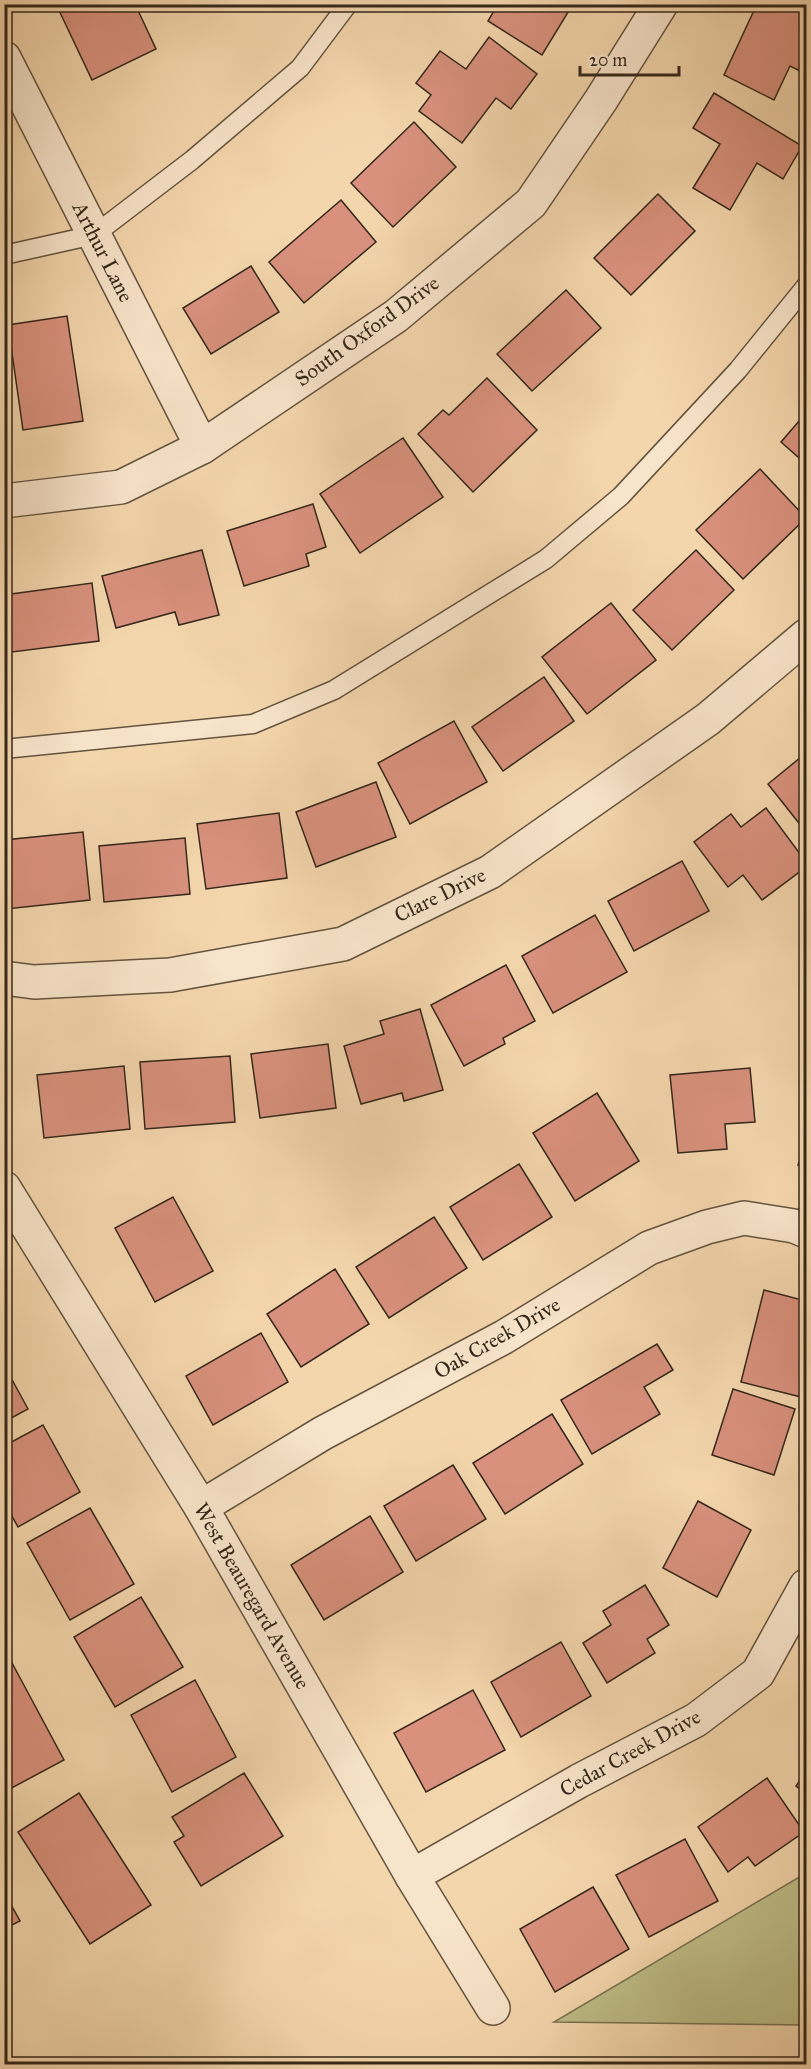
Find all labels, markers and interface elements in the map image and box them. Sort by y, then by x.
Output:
scale bar [580,39,679,77]
text: 20 m [589,49,627,71]
street label: Arthur Lane [66,197,139,307]
street label: South Oxford Drive [290,270,444,392]
street label: Clare Drive [390,862,490,928]
street label: Oak Creek Drive [429,1291,565,1385]
street label: West Beauregard Avenue [188,1498,316,1694]
street label: Cedar Creek Drive [555,1703,705,1802]

